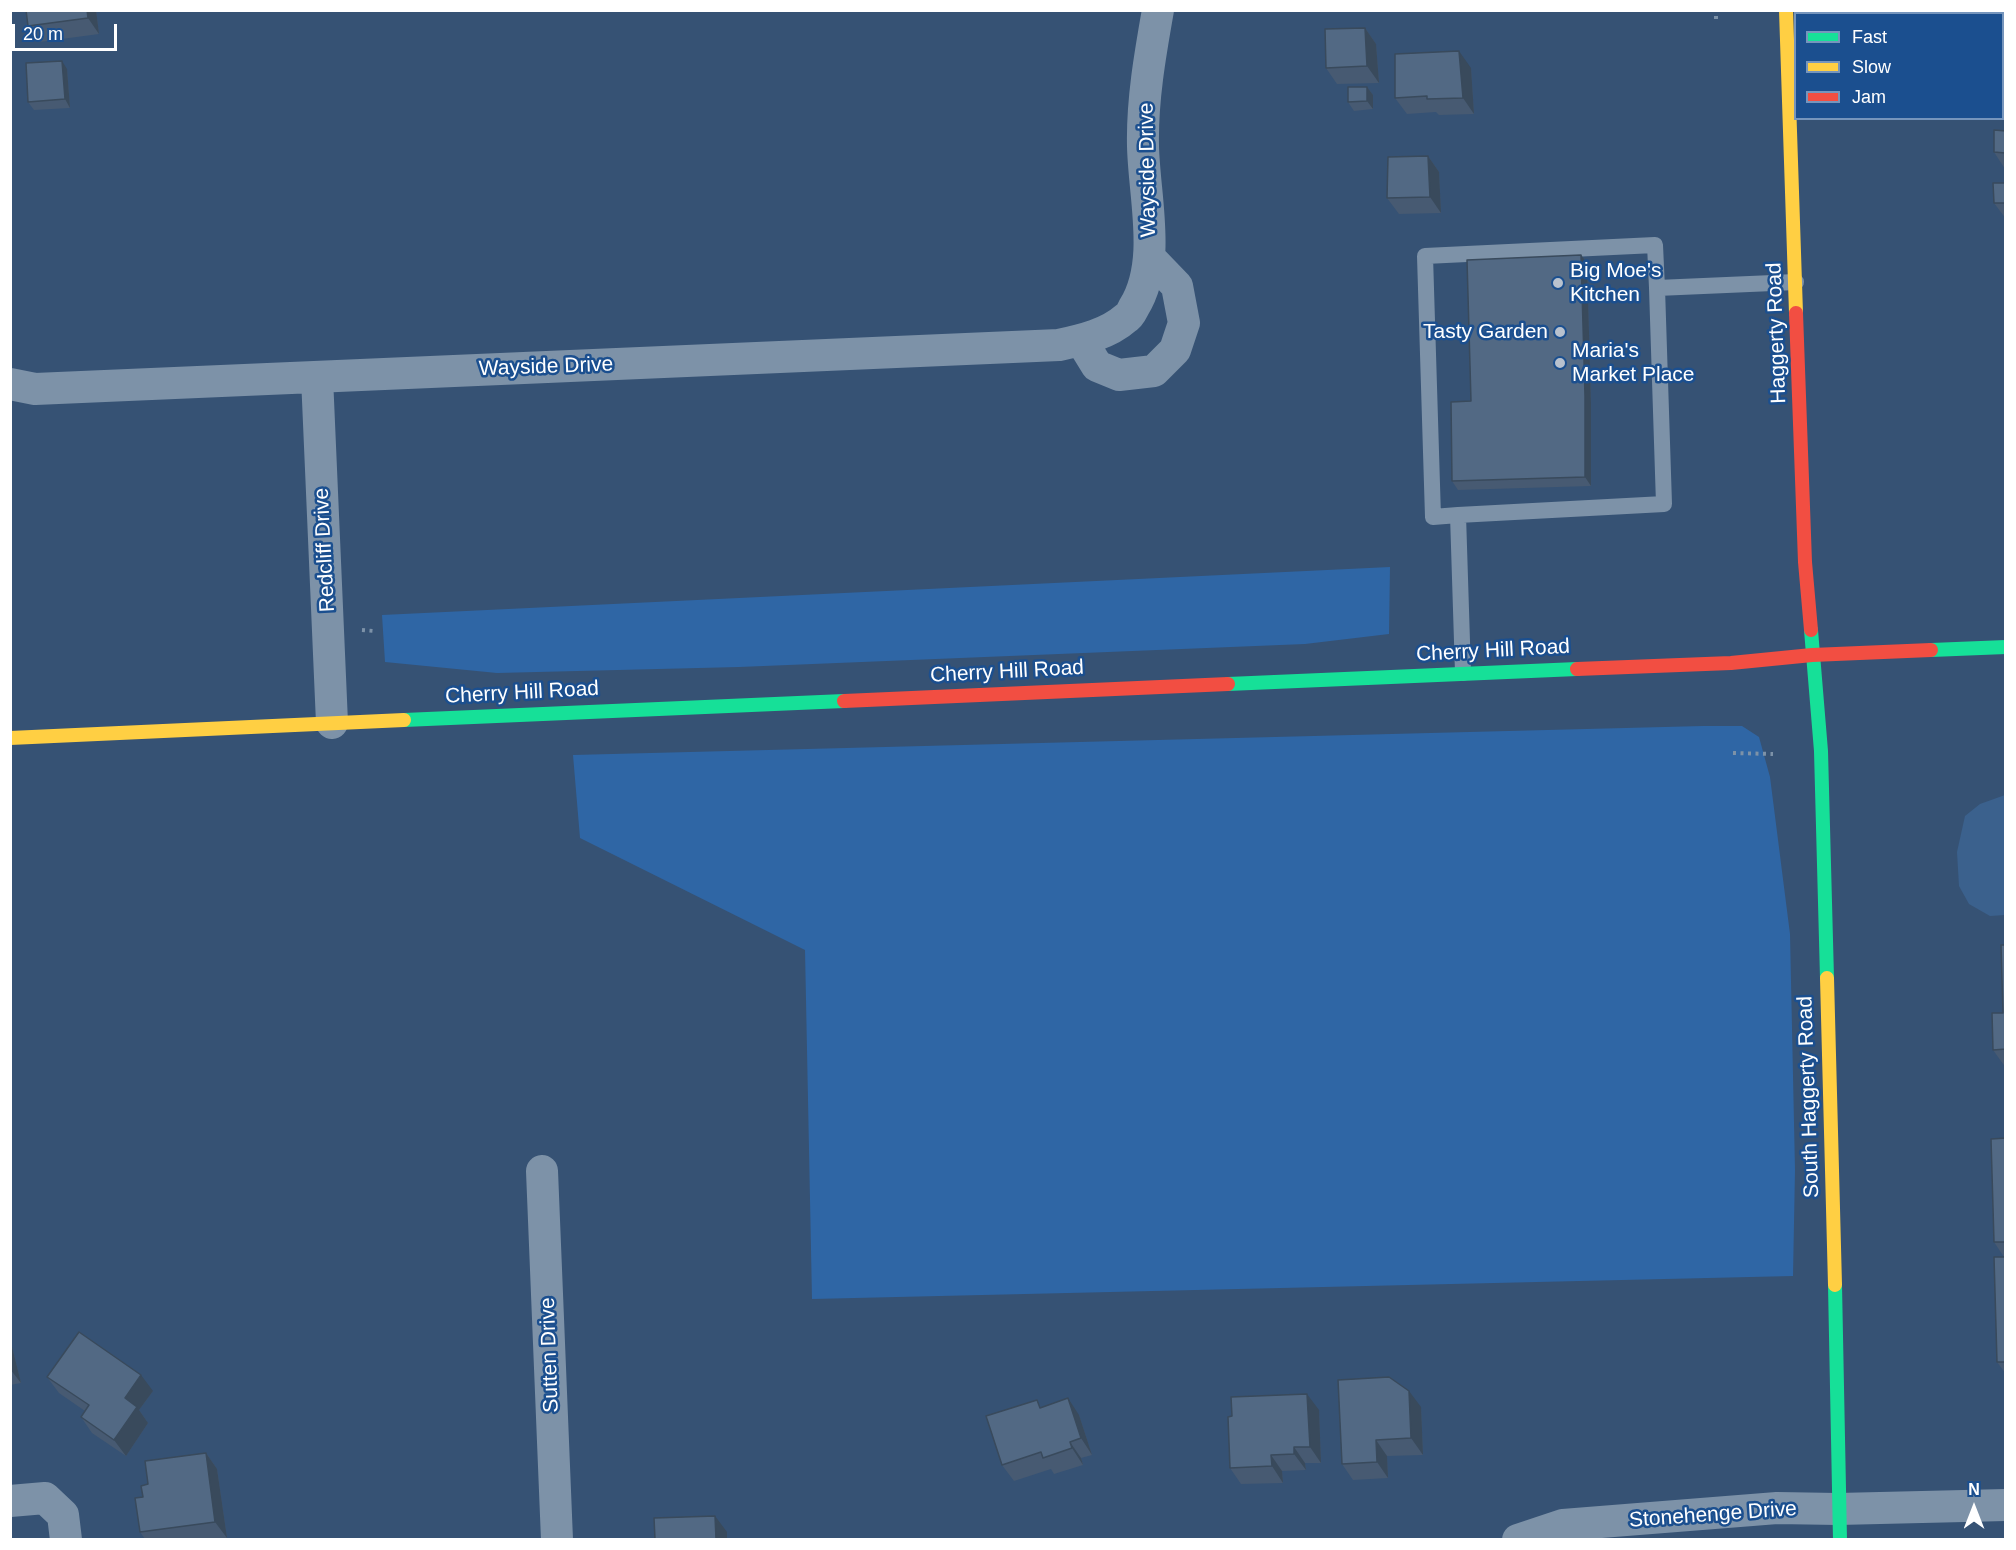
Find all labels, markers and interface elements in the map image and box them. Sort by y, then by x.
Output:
scale bar [15,12,120,50]
legend [1794,12,2004,120]
text: 20 m [23,24,63,44]
text: Fast [1852,27,1887,47]
text: Slow [1852,57,1891,77]
text: Jam [1852,87,1886,107]
street label: Wayside Drive [1134,102,1162,238]
place label: Big Moe's Kitchen [1570,258,1662,308]
street label: Haggerty Road [1762,262,1792,404]
marker: Big Moe's Kitchen [1551,276,1565,290]
place label: Tasty Garden [1423,319,1548,345]
marker: Tasty Garden [1553,325,1567,339]
place label: Maria's Market Place [1572,338,1695,388]
street label: Wayside Drive [478,352,614,382]
marker: Maria's Market Place [1553,356,1567,370]
street label: Redcliff Drive [309,487,341,613]
street label: Cherry Hill Road [1415,634,1571,668]
street label: Cherry Hill Road [929,655,1085,689]
street label: Cherry Hill Road [444,676,600,710]
street label: South Haggerty Road [1793,996,1825,1198]
street label: Sutten Drive [535,1297,565,1413]
north arrow [1944,1478,2004,1538]
text: N [1968,1481,1980,1498]
street label: Stonehenge Drive [1628,1497,1798,1533]

